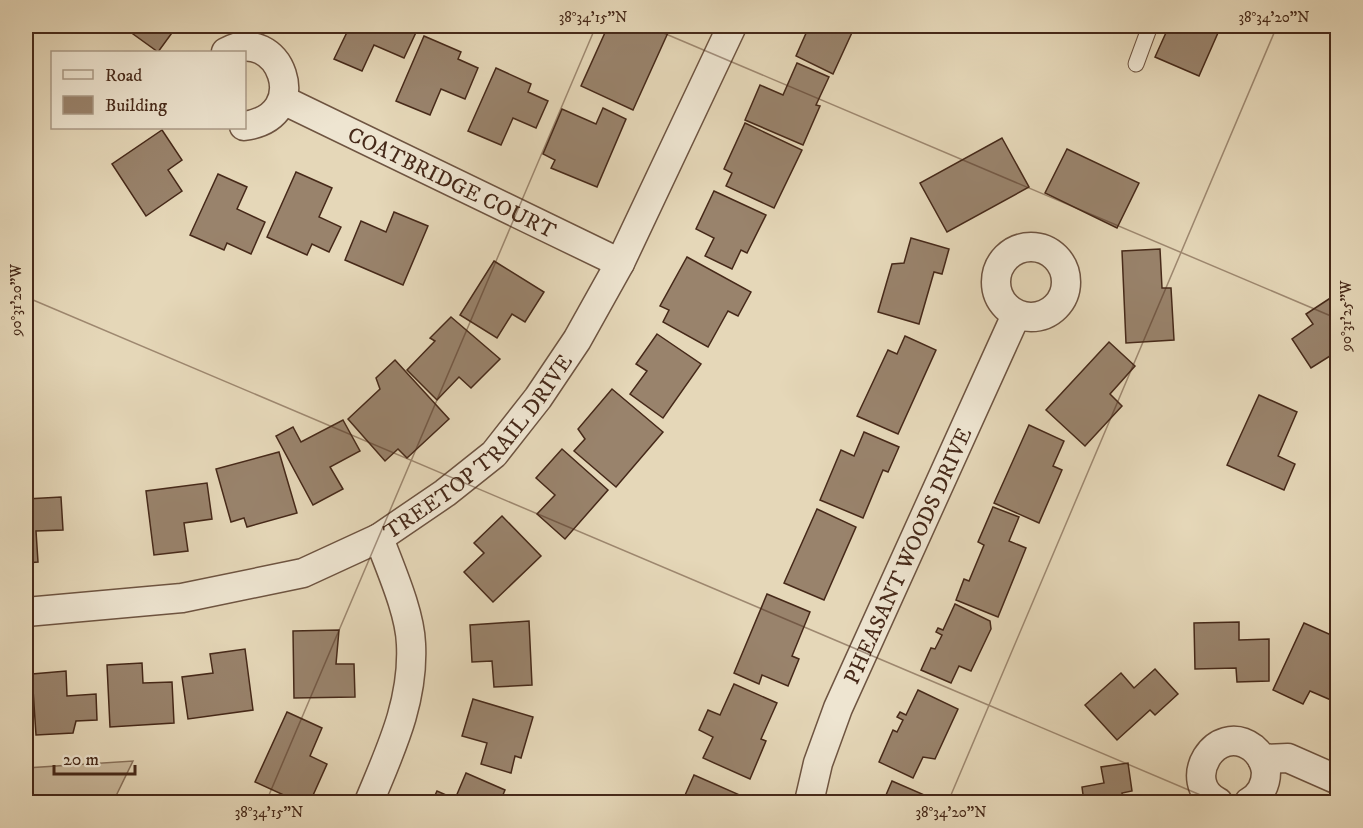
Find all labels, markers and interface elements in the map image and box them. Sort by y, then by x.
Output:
text: 38°34'15"N [559,8,627,27]
text: 38°34'20"N [1238,8,1310,27]
legend [51,51,246,129]
text: Road [105,65,142,87]
text: Building [105,95,167,117]
street label: COATBRIDGE COURT [343,121,560,245]
text: 90°31'20"W [7,264,26,337]
text: 90°31'25"W [1337,280,1356,353]
street label: TREETOP TRAIL DRIVE [379,349,579,546]
street label: PHEASANT WOODS DRIVE [839,424,978,689]
scale bar [54,738,135,776]
text: 20 m [63,749,99,771]
text: 38°34'15"N [235,803,303,822]
text: 38°34'20"N [915,803,987,822]

